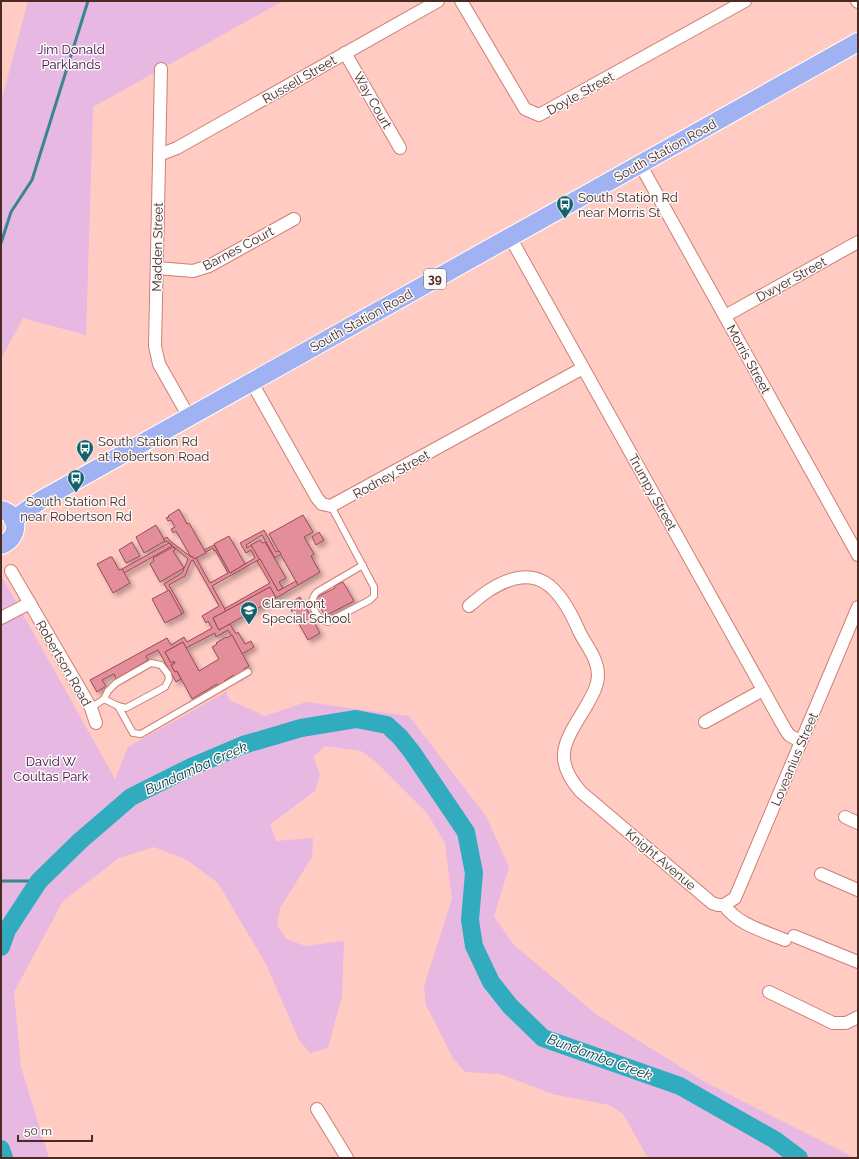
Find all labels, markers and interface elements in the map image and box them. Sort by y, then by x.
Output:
park label: Jim Donald Parklands [37,42,105,72]
street label: Russell Street [260,52,339,107]
street label: Way Court [350,69,395,132]
street label: Doyle Street [544,69,617,118]
street label: South Station Road [611,116,719,185]
place label: South Station Rd near Morris St [578,190,678,220]
bus stop icon: South Station Rd near Morris St [555,194,575,219]
street label: Madden Street [149,202,166,292]
street label: Barnes Court [200,223,277,273]
street label: Dwyer Street [754,254,830,305]
road number: 39 [424,269,446,289]
street label: South Station Road [307,286,415,355]
street label: Morris Street [723,322,774,397]
place label: South Station Rd at Robertson Road [98,434,209,464]
bus stop icon: South Station Rd at Robertson Road [75,438,95,463]
street label: Rodney Street [350,447,433,502]
street label: Trumpy Street [625,452,680,534]
bus stop icon: South Station Rd near Robertson Rd [66,468,86,493]
place label: South Station Rd near Robertson Rd [20,494,132,524]
place label: Claremont Special School [262,596,351,626]
school or university icon: Claremont Special School [239,600,259,625]
street label: Robertson Road [33,618,94,709]
street label: Loveanius Street [768,710,821,808]
water label: Bundamba Creek [142,738,250,798]
park label: David W Coultas Park [13,754,89,784]
street label: Knight Avenue [622,826,699,893]
water label: Bundamba Creek [545,1031,655,1084]
scale bar [18,1117,92,1143]
text: 50 m [24,1124,52,1138]

